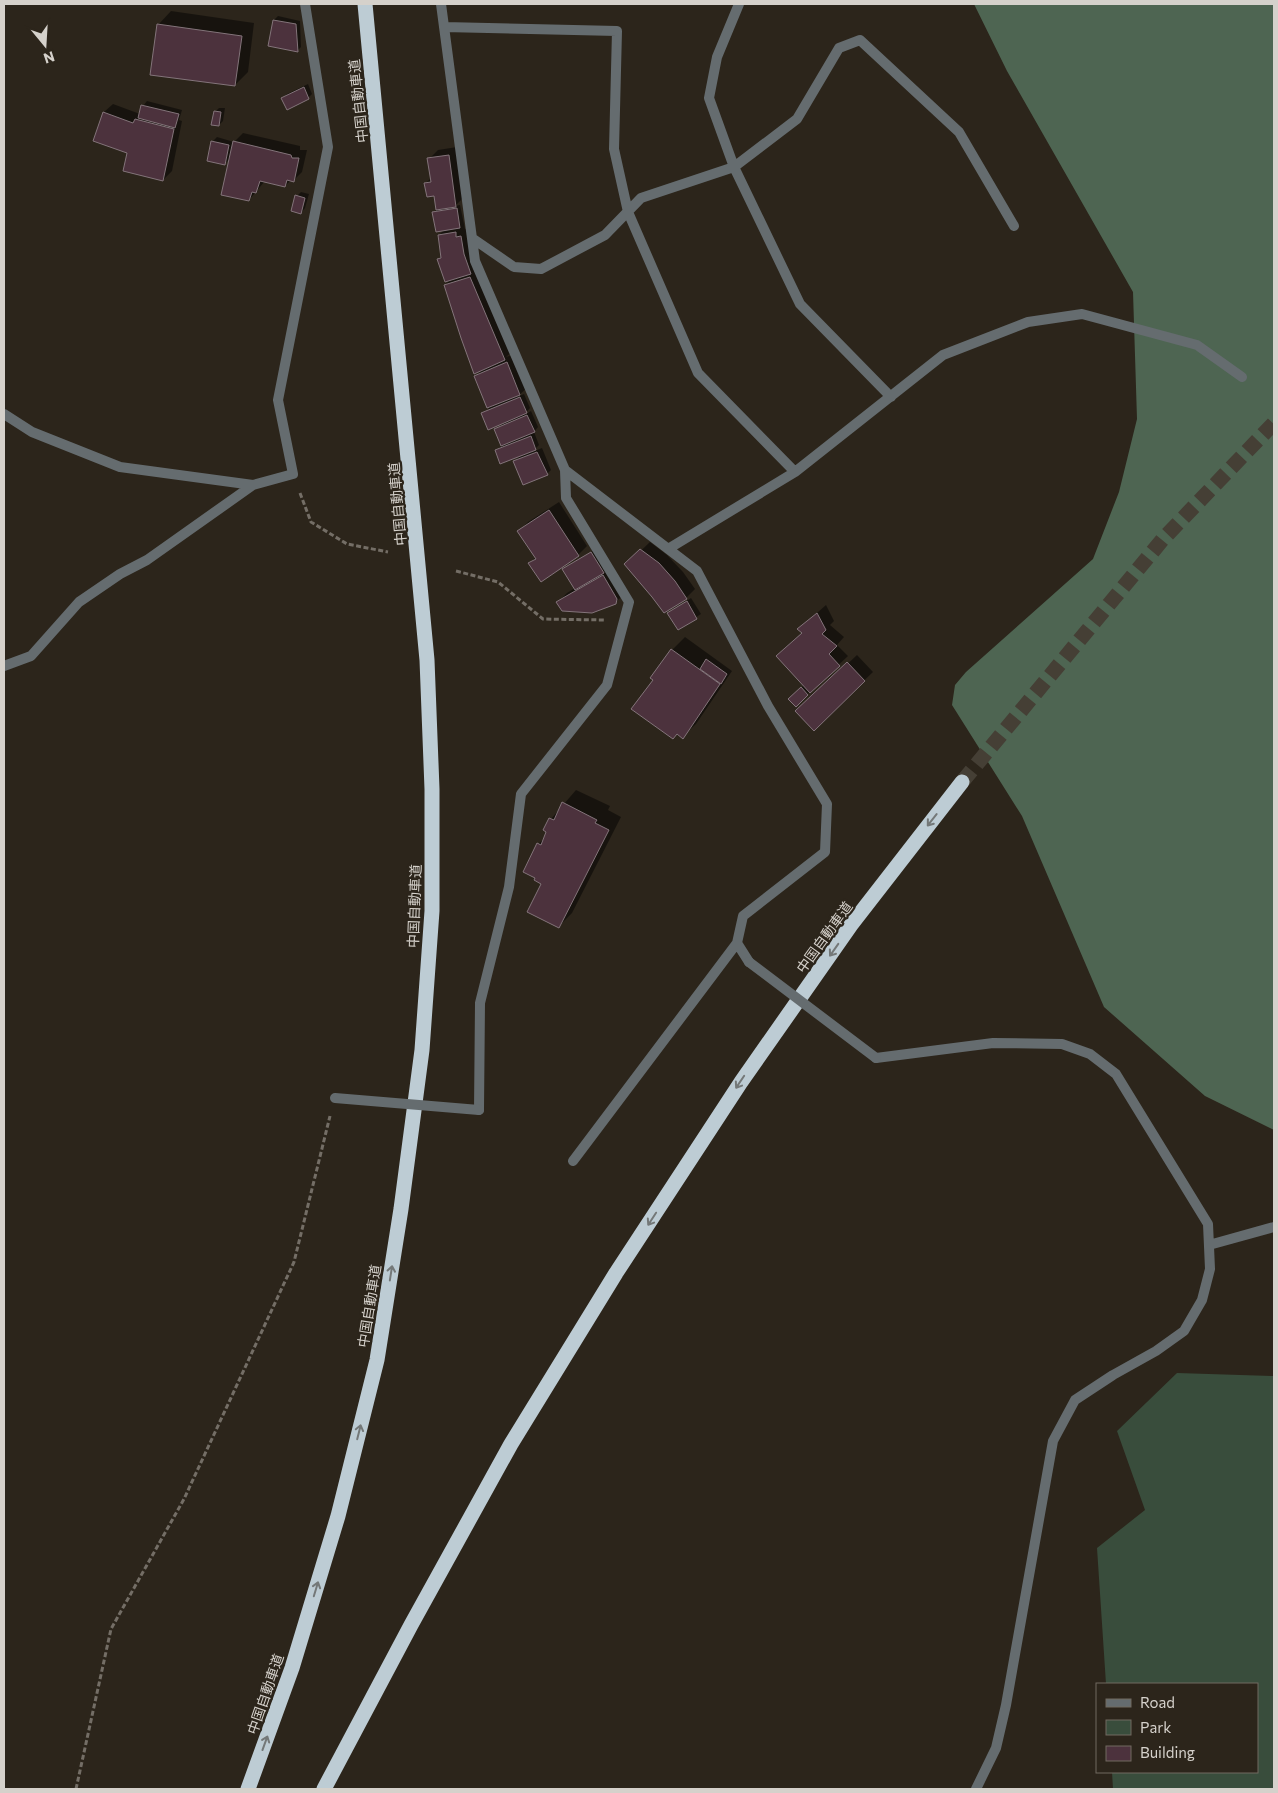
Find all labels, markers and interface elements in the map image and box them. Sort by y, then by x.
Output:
north arrow [20,20,70,70]
text: N [42,48,57,68]
street label: 中国自動車道 [345,58,371,144]
street label: 中国自動車道 [385,461,409,547]
one-way arrow [927,813,938,826]
street label: 中国自動車道 [404,864,424,948]
street label: 中国自動車道 [792,898,856,976]
one-way arrow [829,943,839,957]
one-way arrow [735,1075,745,1089]
one-way arrow [646,1211,656,1225]
street label: 中国自動車道 [354,1263,384,1349]
one-way arrow [386,1266,396,1282]
one-way arrow [355,1425,364,1441]
one-way arrow [311,1581,321,1597]
street label: 中国自動車道 [243,1652,287,1736]
legend [1096,1683,1258,1773]
text: Road [1140,1693,1175,1711]
text: Park [1140,1718,1171,1736]
one-way arrow [261,1736,270,1752]
text: Building [1140,1743,1195,1761]

